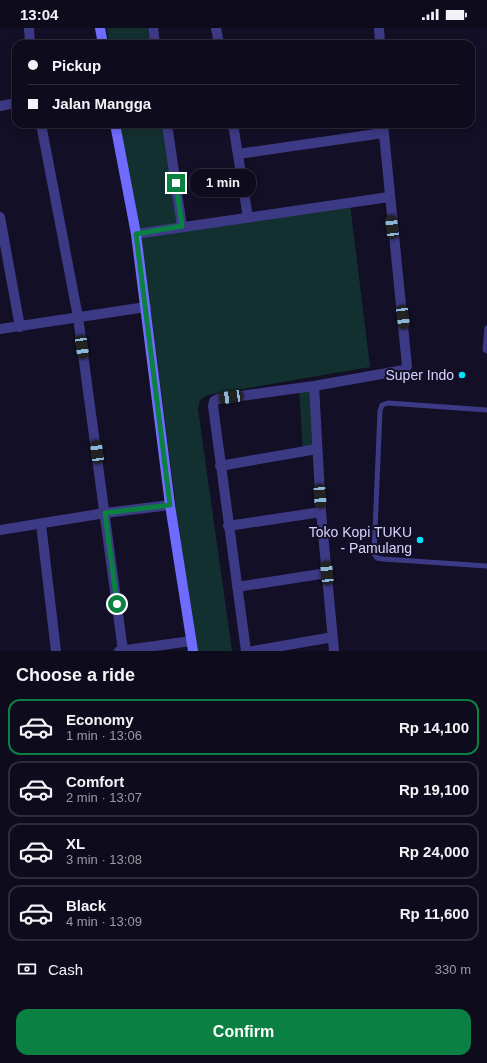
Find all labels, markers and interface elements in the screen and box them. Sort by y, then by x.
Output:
text: 13:04 [20,6,58,23]
text: Pickup [52,57,101,74]
text: Jalan Mangga [52,95,151,112]
callout: 1 min [190,169,256,197]
route end [167,174,185,192]
text: 1 min [206,175,240,190]
car [385,214,399,240]
car [396,304,410,330]
car [74,334,90,360]
place label: Super Indo [386,367,454,383]
marker: Super Indo [457,370,467,380]
car [218,389,244,405]
car [89,439,105,465]
car [313,484,327,508]
place label: Toko Kopi TUKU - Pamulang [309,524,412,556]
marker: Toko Kopi TUKU - Pamulang [415,535,425,545]
car [320,560,334,586]
route start [108,595,126,613]
text: Choose a ride [16,665,135,685]
icon: car [18,709,54,745]
text: Economy [66,711,134,728]
text: Rp 14,100 [399,719,469,736]
text: 1 min · 13:06 [66,728,142,743]
icon: car [18,771,54,807]
text: Comfort [66,773,124,790]
text: Rp 19,100 [399,781,469,798]
text: 2 min · 13:07 [66,790,142,805]
icon: car [18,833,54,869]
text: XL [66,835,85,852]
text: Rp 24,000 [399,843,469,860]
text: 3 min · 13:08 [66,852,142,867]
icon: car [18,895,54,931]
text: Black [66,897,106,914]
text: Rp 11,600 [400,905,469,922]
text: 4 min · 13:09 [66,914,142,929]
icon: cash [16,958,38,980]
text: Cash [48,961,83,978]
text: 330 m [435,962,471,977]
button: Confirm [16,1009,471,1055]

